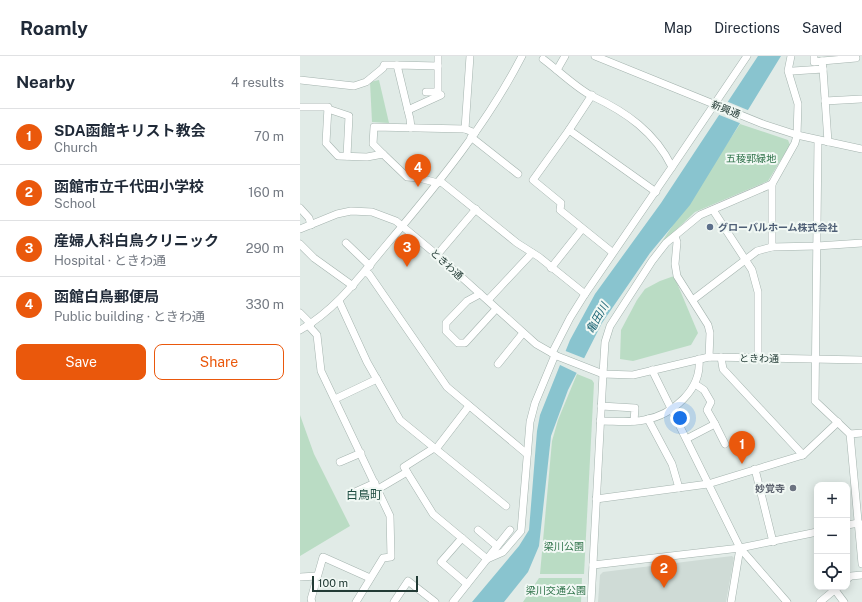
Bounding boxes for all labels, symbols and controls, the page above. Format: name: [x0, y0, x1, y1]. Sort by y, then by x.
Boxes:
text: Roamly: [20, 17, 88, 39]
text: Map: [664, 20, 692, 36]
text: Directions: [714, 20, 780, 36]
text: Saved: [802, 20, 842, 36]
text: Nearby: [16, 72, 75, 92]
text: 4 results: [231, 75, 284, 90]
street label: 新興通: [710, 98, 742, 120]
text: SDA函館キリスト教会: [54, 122, 206, 139]
text: 1: [26, 129, 32, 144]
text: 70 m: [254, 129, 284, 144]
text: Church: [54, 140, 98, 155]
park label: 五稜郭緑地: [726, 152, 777, 164]
pin: 4: [405, 154, 431, 187]
text: 函館市立千代田小学校: [54, 178, 204, 195]
text: 2: [25, 185, 33, 200]
text: 160 m: [248, 185, 284, 200]
text: School: [54, 196, 96, 211]
place label: グローバルホーム株式会社: [718, 221, 839, 233]
marker: グローバルホーム株式会社: [705, 222, 715, 232]
text: 産婦人科白鳥クリニック: [54, 232, 219, 249]
pin: 3: [394, 234, 420, 267]
text: 3: [25, 241, 33, 256]
text: 290 m: [246, 241, 284, 256]
street label: ときわ通: [428, 246, 466, 282]
text: Hospital · ときわ通: [54, 253, 166, 268]
text: 函館白鳥郵便局: [54, 288, 159, 305]
text: 4: [25, 297, 33, 312]
text: 330 m: [245, 297, 284, 312]
water label: 亀田川: [584, 300, 611, 335]
text: Public building · ときわ通: [54, 309, 205, 324]
button: Save: [16, 344, 146, 380]
button: Share: [154, 344, 284, 380]
street label: ときわ通: [739, 352, 779, 364]
your location: [670, 408, 690, 428]
pin: 1: [729, 431, 755, 464]
place label: 妙覚寺: [755, 482, 785, 494]
map controls: [814, 482, 850, 590]
button: +: [814, 482, 850, 518]
marker: 妙覚寺: [788, 483, 798, 493]
district label: 白鳥町: [346, 488, 382, 502]
button: −: [814, 518, 850, 554]
park label: 梁川公園: [544, 540, 584, 552]
button: locate: [814, 554, 850, 590]
pin: 2: [651, 555, 677, 588]
scale bar: [312, 574, 418, 593]
text: 100 m: [318, 577, 348, 589]
park label: 梁川交通公園: [526, 584, 586, 596]

